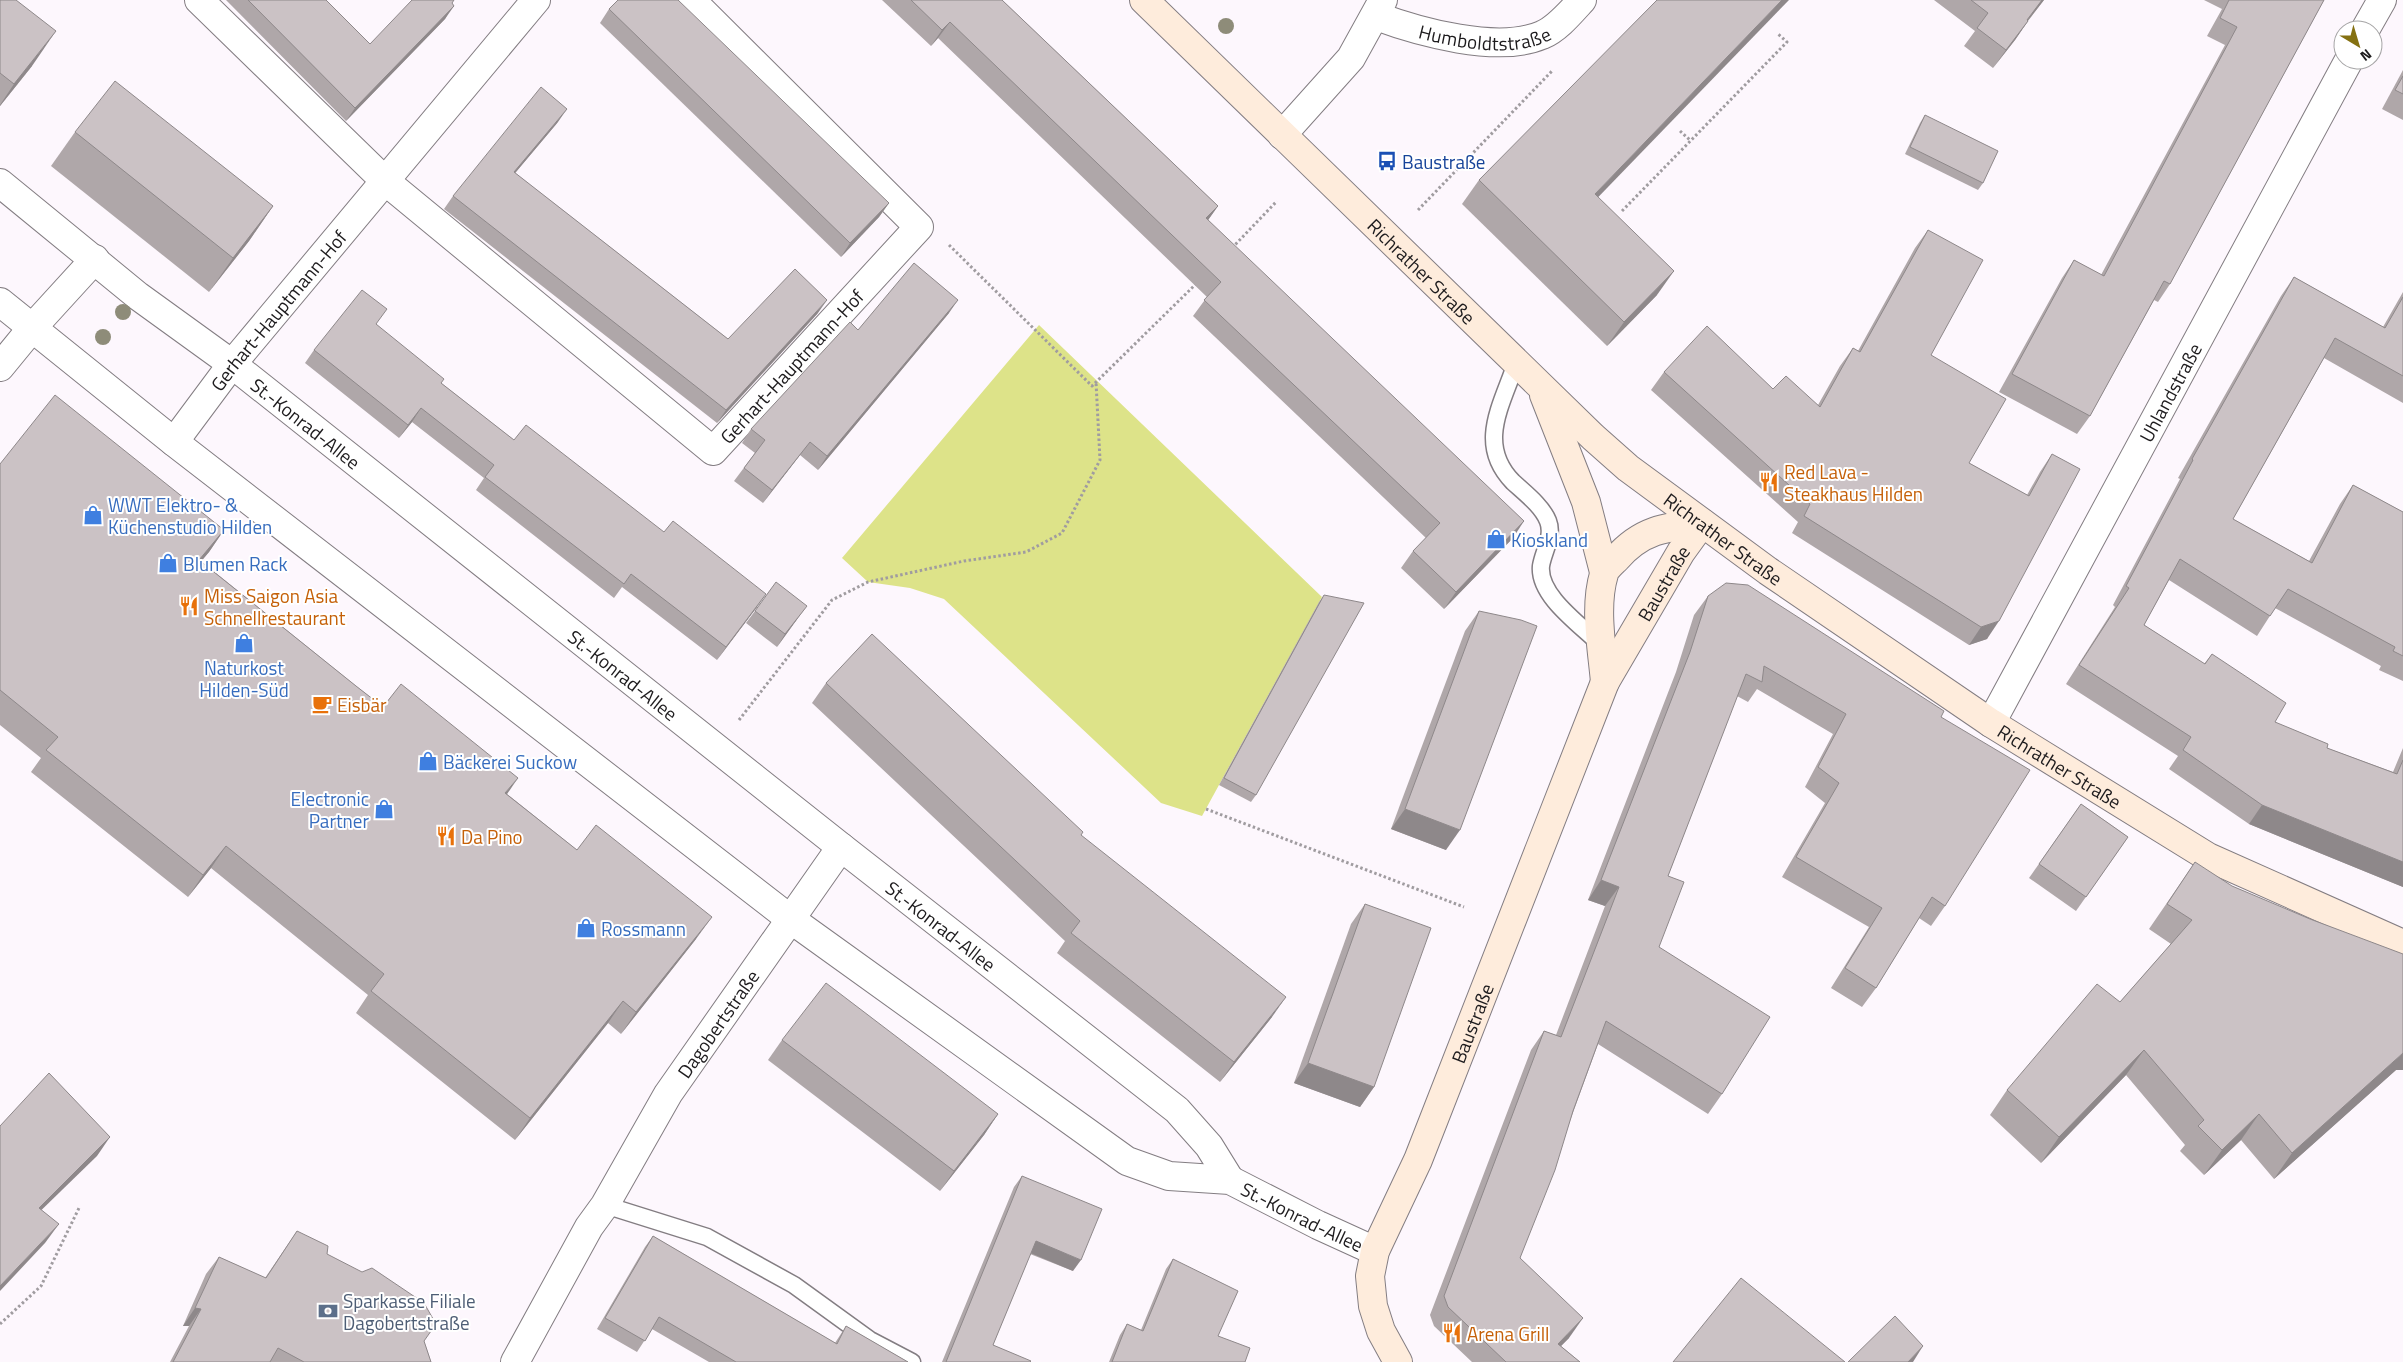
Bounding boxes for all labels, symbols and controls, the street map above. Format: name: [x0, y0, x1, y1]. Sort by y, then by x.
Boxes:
street label: Humboldtstraße: [1416, 16, 1555, 57]
north arrow: [2333, 20, 2383, 70]
text: N: [2356, 44, 2377, 67]
place label: Baustraße: [1402, 147, 1485, 176]
bus stop icon: Baustraße: [1376, 150, 1398, 172]
street label: Richrather Straße: [1361, 211, 1483, 330]
street label: Gerhart-Hauptmann-Hof: [203, 223, 353, 397]
street label: Gerhart-Hauptmann-Hof: [713, 282, 870, 450]
street label: Uhlandstraße: [2131, 337, 2208, 447]
street label: St.-Konrad-Allee: [245, 370, 367, 475]
place label: Red Lava - Steakhaus Hilden: [1784, 457, 1923, 508]
restaurant icon: Red Lava - Steakhaus Hilden: [1758, 471, 1780, 493]
street label: Richrather Straße: [1658, 485, 1789, 592]
place label: WWT Elektro- & Küchenstudio Hilden: [108, 490, 272, 541]
shop icon: WWT Elektro- & Küchenstudio Hilden: [82, 504, 104, 526]
place label: Kioskland: [1511, 525, 1588, 554]
shop icon: Kioskland: [1485, 528, 1507, 550]
street label: Baustraße: [1629, 539, 1696, 626]
place label: Blumen Rack: [183, 549, 288, 578]
shop icon: Blumen Rack: [157, 552, 179, 574]
place label: Miss Saigon Asia Schnellrestaurant: [204, 581, 346, 632]
restaurant icon: Miss Saigon Asia Schnellrestaurant: [178, 595, 200, 617]
street label: St.-Konrad-Allee: [562, 622, 685, 727]
shop icon: Naturkost Hilden-Süd: [233, 632, 255, 654]
place label: Naturkost Hilden-Süd: [199, 653, 289, 704]
place label: Eisbär: [337, 690, 387, 719]
cafe icon: Eisbär: [311, 693, 333, 715]
street label: Richrather Straße: [1992, 716, 2128, 815]
place label: Bäckerei Suckow: [443, 747, 577, 776]
shop icon: Bäckerei Suckow: [417, 750, 439, 772]
place label: Electronic Partner: [290, 784, 369, 835]
shop icon: Electronic Partner: [373, 798, 395, 820]
place label: Da Pino: [461, 822, 523, 851]
restaurant icon: Da Pino: [435, 825, 457, 847]
street label: St.-Konrad-Allee: [880, 873, 1003, 978]
place label: Rossmann: [601, 914, 686, 943]
shop icon: Rossmann: [575, 917, 597, 939]
street label: Dagobertstraße: [669, 963, 766, 1084]
street label: Baustraße: [1443, 979, 1500, 1067]
street label: St.-Konrad-Allee: [1236, 1174, 1368, 1258]
place label: Sparkasse Filiale Dagobertstraße: [343, 1286, 476, 1337]
bank icon: Sparkasse Filiale Dagobertstraße: [317, 1300, 339, 1322]
place label: Arena Grill: [1467, 1319, 1549, 1348]
restaurant icon: Arena Grill: [1441, 1322, 1463, 1344]

